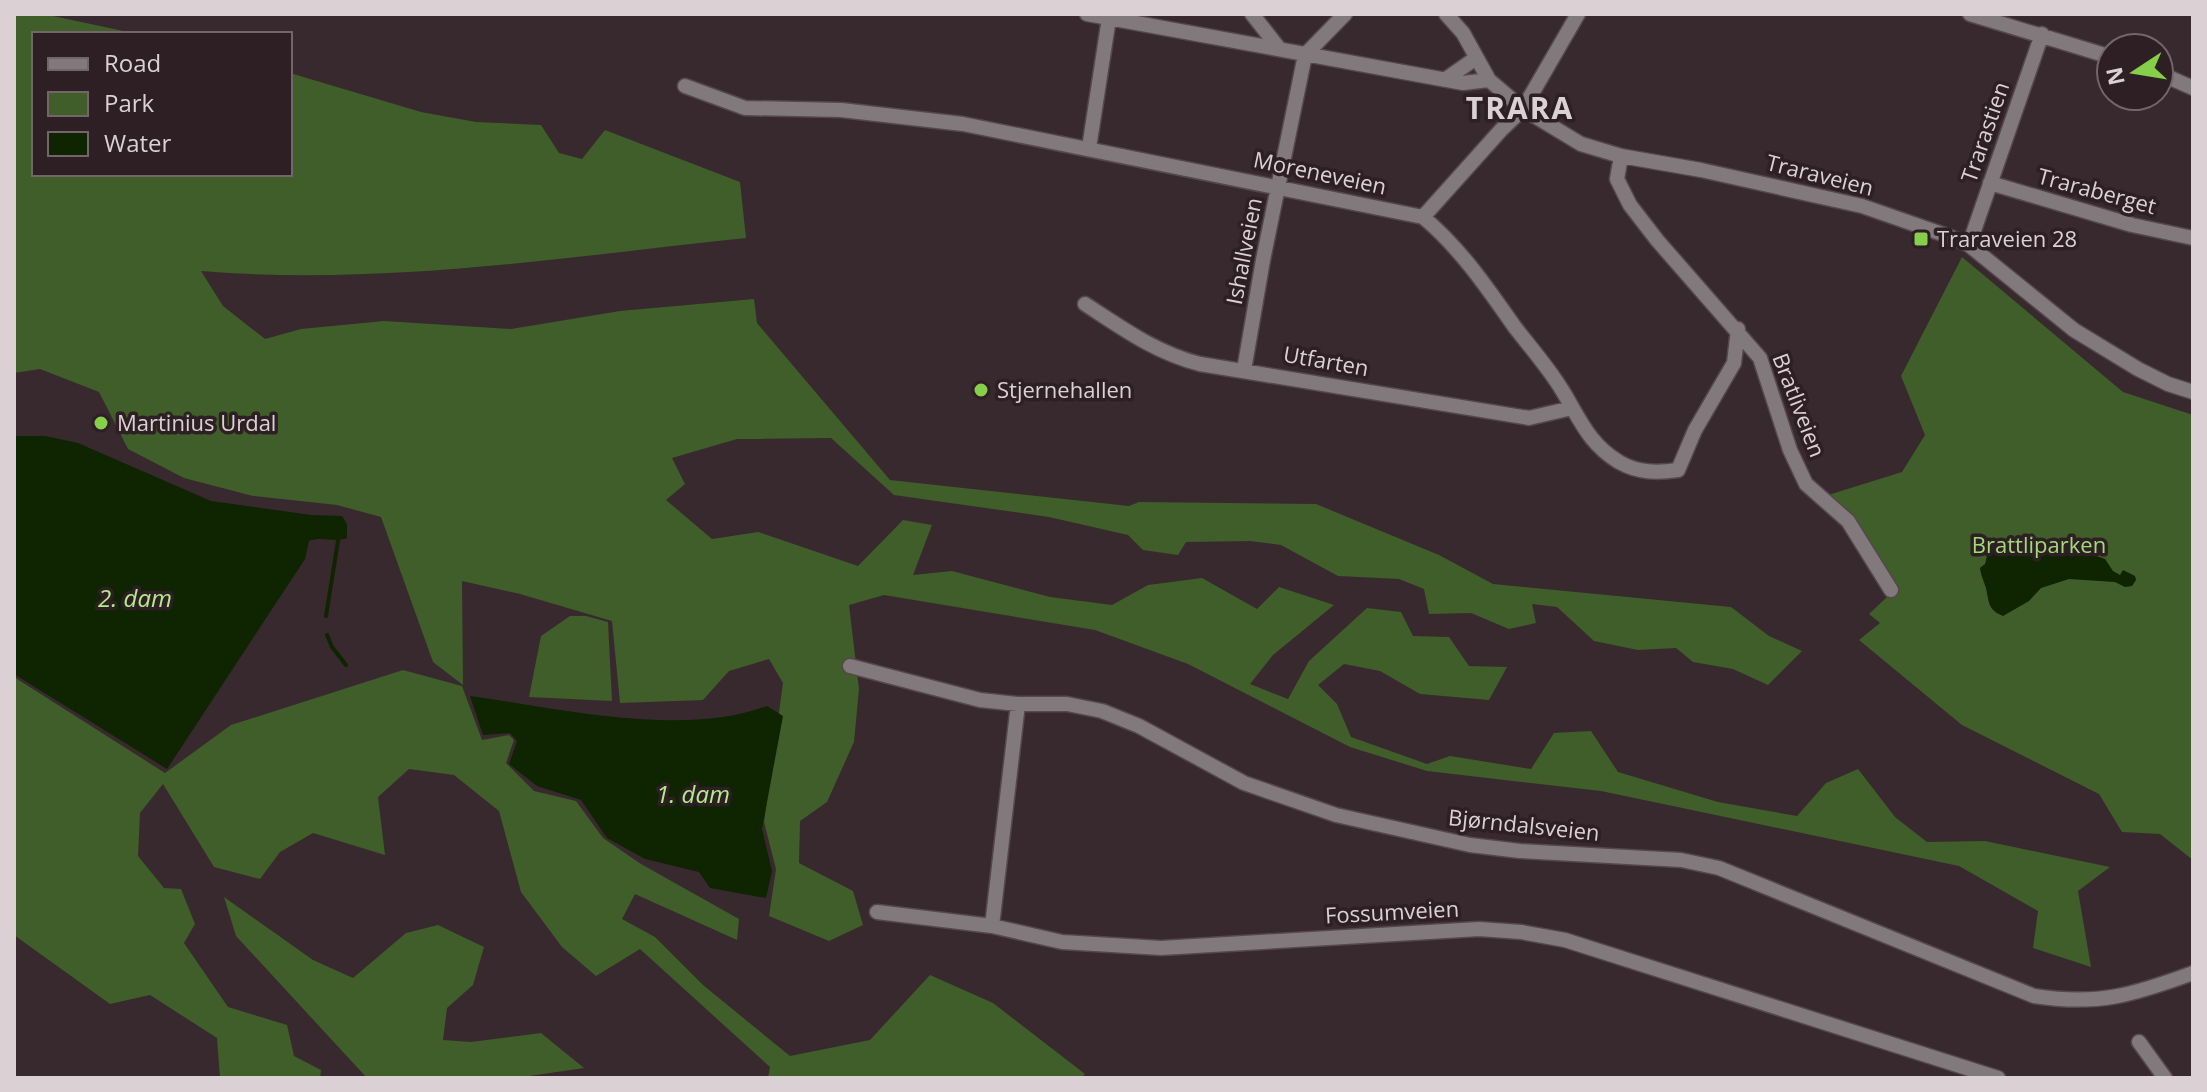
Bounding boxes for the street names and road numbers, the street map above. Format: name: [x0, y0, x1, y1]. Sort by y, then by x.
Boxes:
street label: Trarastien: [1953, 77, 2015, 186]
street label: Moreneveien: [1251, 143, 1389, 201]
street label: Traraveien: [1764, 146, 1877, 202]
street label: Traraberget: [2035, 160, 2160, 220]
street label: Ishallveien: [1218, 195, 1268, 307]
street label: Utfarten: [1281, 338, 1371, 382]
street label: Bratliveien: [1766, 348, 1833, 461]
street label: Bjørndalsveien: [1447, 801, 1601, 847]
street label: Fossumveien: [1324, 893, 1460, 929]

